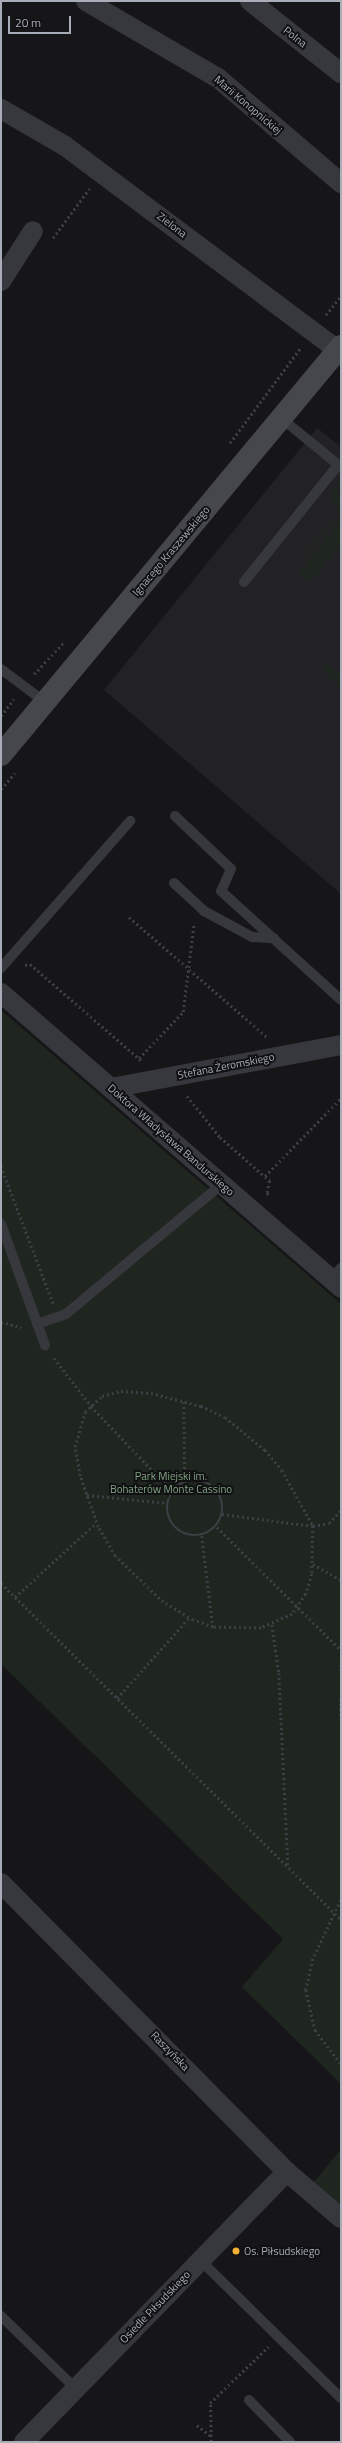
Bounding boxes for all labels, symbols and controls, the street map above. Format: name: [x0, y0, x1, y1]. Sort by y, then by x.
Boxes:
scale bar: [10, 8, 73, 34]
text: 20 m: [15, 13, 41, 32]
street label: Polna: [281, 24, 309, 50]
street label: Marii Konopnickiej: [212, 73, 284, 137]
street label: Zielona: [155, 210, 189, 240]
street label: Ignacego Kraszewskiego: [130, 503, 212, 599]
street label: Stefana Żeromskiego: [177, 1050, 275, 1082]
street label: Doktora Władysława Bandurskiego: [105, 1082, 237, 1198]
park label: Park Miejski im. Bohaterów Monte Cassino: [110, 1470, 232, 1496]
street label: Raszyńska: [148, 2029, 192, 2073]
place label: Os. Piłsudskiego: [244, 2244, 320, 2258]
marker: Os. Piłsudskiego: [231, 2246, 241, 2256]
street label: Osiedle Piłsudskiego: [117, 2268, 193, 2346]

